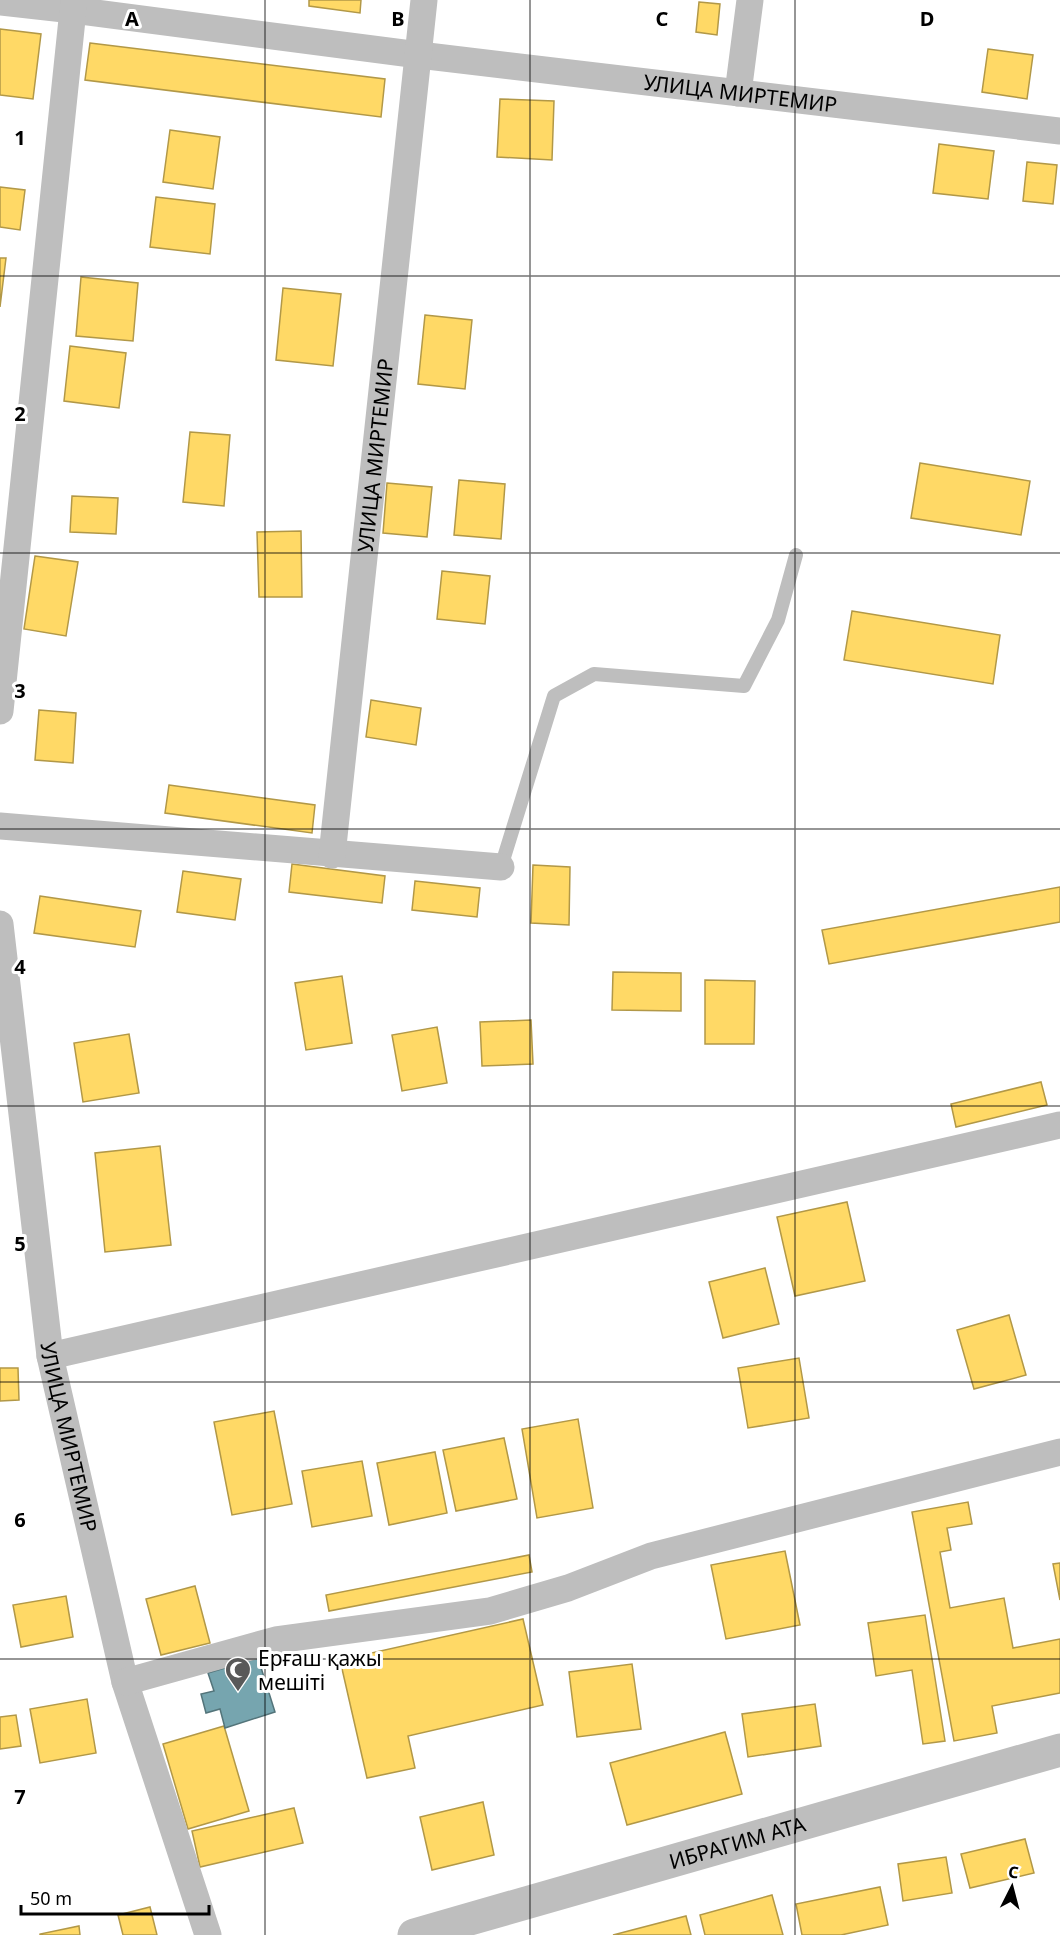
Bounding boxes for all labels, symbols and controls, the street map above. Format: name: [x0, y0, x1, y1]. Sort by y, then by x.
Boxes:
text: A: [125, 5, 139, 32]
text: B: [391, 5, 405, 32]
text: C: [656, 5, 669, 32]
text: D: [920, 5, 934, 32]
street label: УЛИЦА МИРТЕМИР: [642, 68, 839, 118]
text: 1: [14, 124, 26, 151]
street label: УЛИЦА МИРТЕМИР: [351, 357, 399, 554]
text: 2: [14, 400, 26, 427]
text: 3: [14, 677, 26, 704]
text: 4: [14, 953, 26, 980]
text: 5: [14, 1230, 26, 1257]
street label: УЛИЦА МИРТЕМИР: [34, 1340, 104, 1535]
text: 6: [14, 1506, 26, 1533]
place label: Ерғаш қажы мешіті: [258, 1644, 382, 1696]
mosque icon: Ерғаш қажы мешіті: [223, 1655, 253, 1693]
text: 7: [14, 1783, 26, 1810]
street label: ИБРАГИМ АТА: [666, 1810, 809, 1875]
north arrow: [982, 1857, 1042, 1917]
text: С: [1007, 1861, 1020, 1884]
scale bar: [21, 1878, 208, 1916]
text: 50 m: [30, 1886, 72, 1910]

